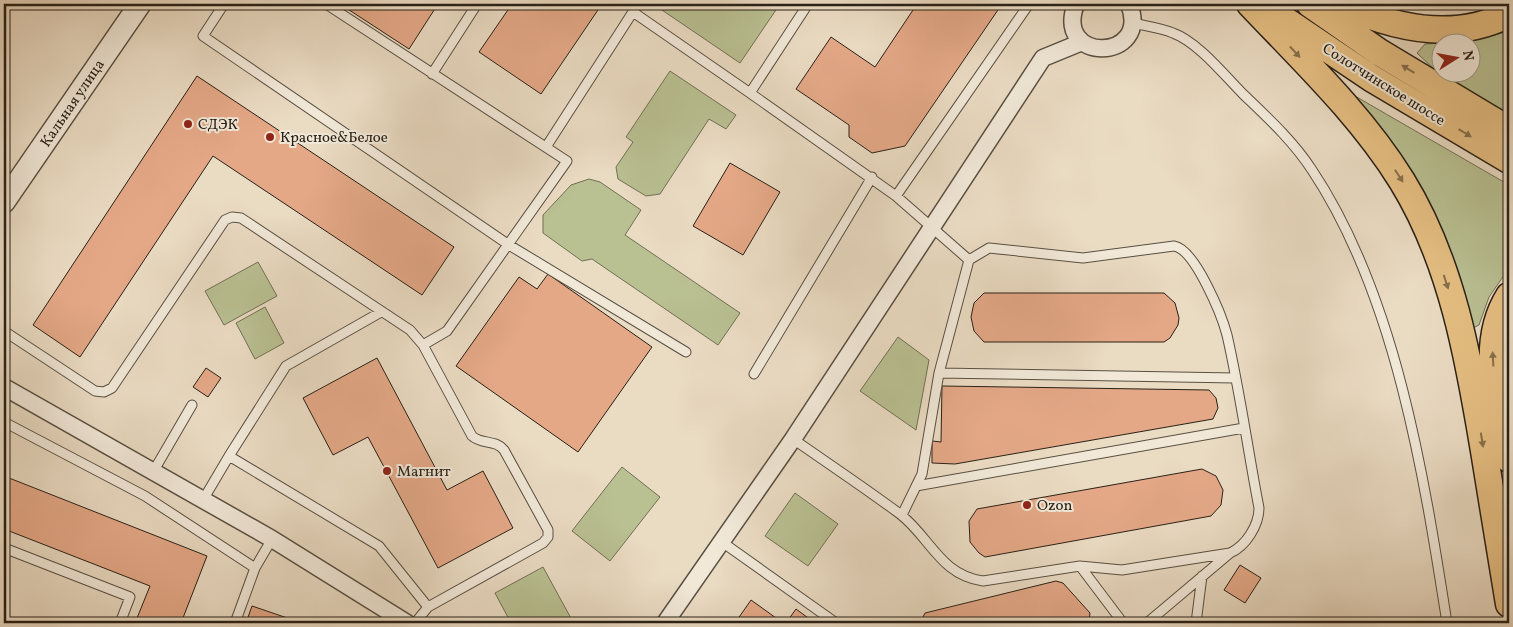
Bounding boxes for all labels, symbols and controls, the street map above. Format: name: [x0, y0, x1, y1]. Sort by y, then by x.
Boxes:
north arrow: [1430, 32, 1480, 82]
street label: Солотчинское шоссе: [1318, 39, 1449, 132]
one-way arrow: [1289, 46, 1301, 58]
text: N: [1457, 49, 1478, 63]
street label: Кальная улица: [36, 56, 110, 152]
one-way arrow: [1401, 64, 1414, 73]
place label: СДЭК: [198, 115, 238, 136]
marker: СДЭК: [182, 118, 194, 130]
place label: Красное&Белое: [280, 128, 388, 149]
one-way arrow: [1458, 129, 1471, 138]
marker: Красное&Белое: [264, 131, 276, 143]
one-way arrow: [1394, 170, 1404, 183]
one-way arrow: [1443, 275, 1450, 290]
one-way arrow: [1488, 351, 1496, 367]
one-way arrow: [1479, 433, 1487, 449]
place label: Магнит: [397, 462, 451, 483]
marker: Магнит: [381, 465, 393, 477]
place label: Ozon: [1037, 496, 1072, 517]
marker: Ozon: [1021, 499, 1033, 511]

